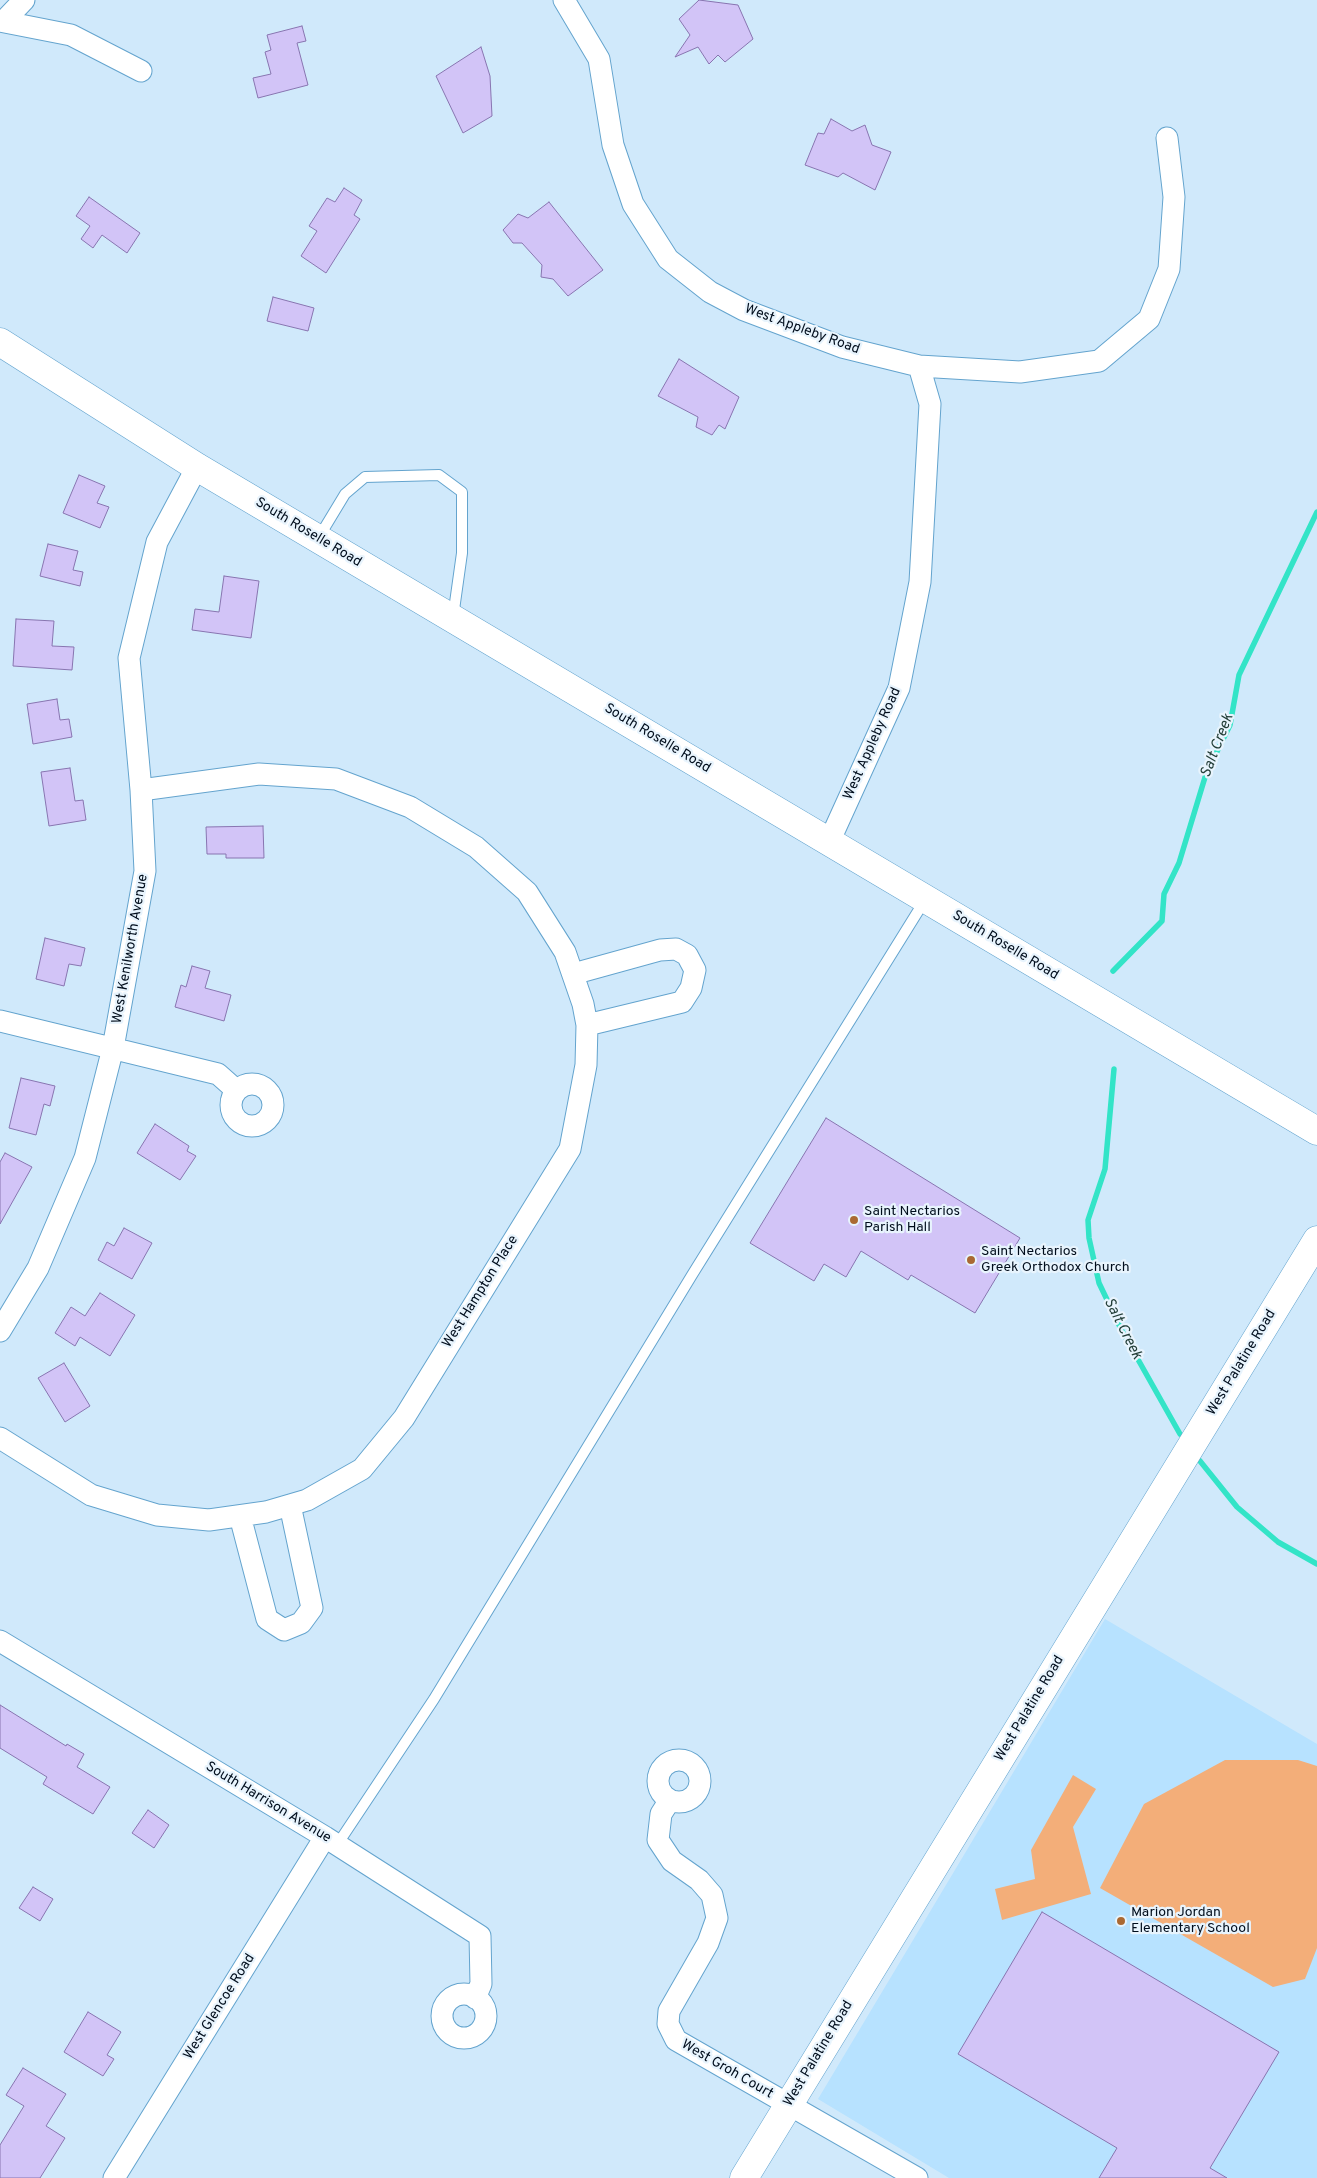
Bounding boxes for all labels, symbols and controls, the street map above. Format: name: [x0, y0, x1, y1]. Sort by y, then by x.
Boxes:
street label: West Appleby Road: [742, 301, 862, 359]
street label: South Roselle Road: [252, 495, 364, 571]
street label: West Appleby Road: [841, 685, 905, 803]
street label: South Roselle Road: [601, 701, 713, 777]
water label: Salt Creek: [1198, 712, 1238, 780]
street label: West Kenilworth Avenue: [110, 873, 152, 1025]
street label: South Roselle Road: [949, 908, 1061, 984]
place label: Saint Nectarios Parish Hall: [864, 1204, 960, 1236]
marker: Saint Nectarios Parish Hall: [848, 1214, 860, 1226]
street label: West Hampton Place: [440, 1233, 522, 1351]
place label: Saint Nectarios Greek Orthodox Church: [981, 1244, 1130, 1276]
marker: Saint Nectarios Greek Orthodox Church: [965, 1254, 977, 1266]
water label: Salt Creek: [1099, 1295, 1145, 1363]
street label: West Palatine Road: [1204, 1307, 1280, 1419]
street label: West Palatine Road: [992, 1653, 1068, 1765]
street label: South Harrison Avenue: [202, 1759, 334, 1847]
place label: Marion Jordan Elementary School: [1131, 1905, 1250, 1938]
marker: Marion Jordan Elementary School: [1115, 1915, 1127, 1927]
street label: West Glencoe Road: [181, 1951, 259, 2063]
street label: West Palatine Road: [781, 1998, 857, 2110]
street label: West Groh Court: [678, 2037, 776, 2103]

